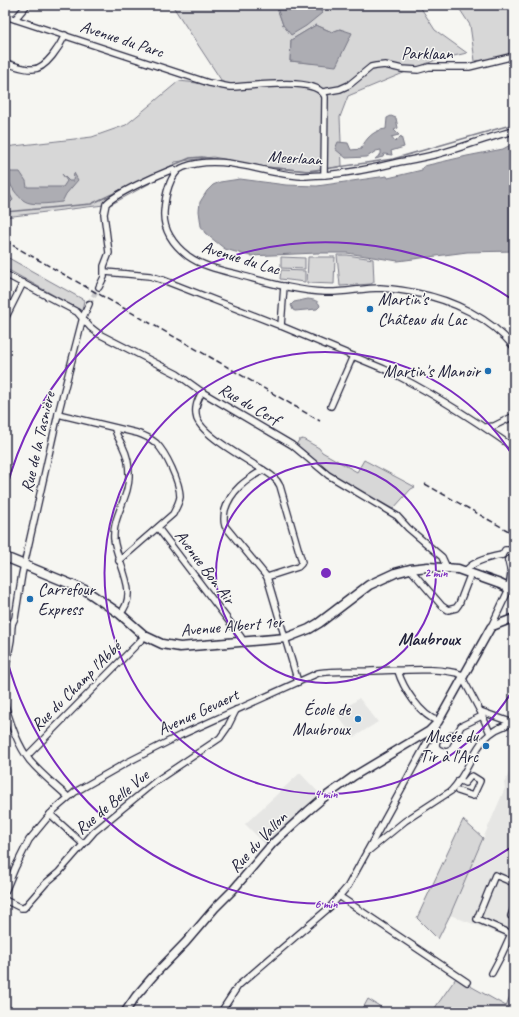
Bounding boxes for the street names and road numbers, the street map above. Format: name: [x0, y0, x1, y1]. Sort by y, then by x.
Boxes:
street label: Avenue du Parc: [78, 16, 167, 63]
street label: Parklaan: [401, 43, 454, 64]
street label: Meerlaan: [267, 146, 324, 170]
street label: Avenue du Lac: [200, 236, 283, 280]
street label: Rue du Cerf: [215, 378, 286, 432]
street label: Rue de la Tasnière: [16, 388, 60, 494]
street label: Avenue Bon Air: [170, 526, 241, 610]
street label: Avenue Albert 1er: [180, 611, 286, 641]
street label: Rue du Champ l'Abbé: [27, 635, 127, 735]
street label: Avenue Gevaert: [154, 683, 244, 740]
street label: Rue de Belle Vue: [71, 764, 154, 839]
street label: Rue du Vallon: [224, 806, 292, 877]

